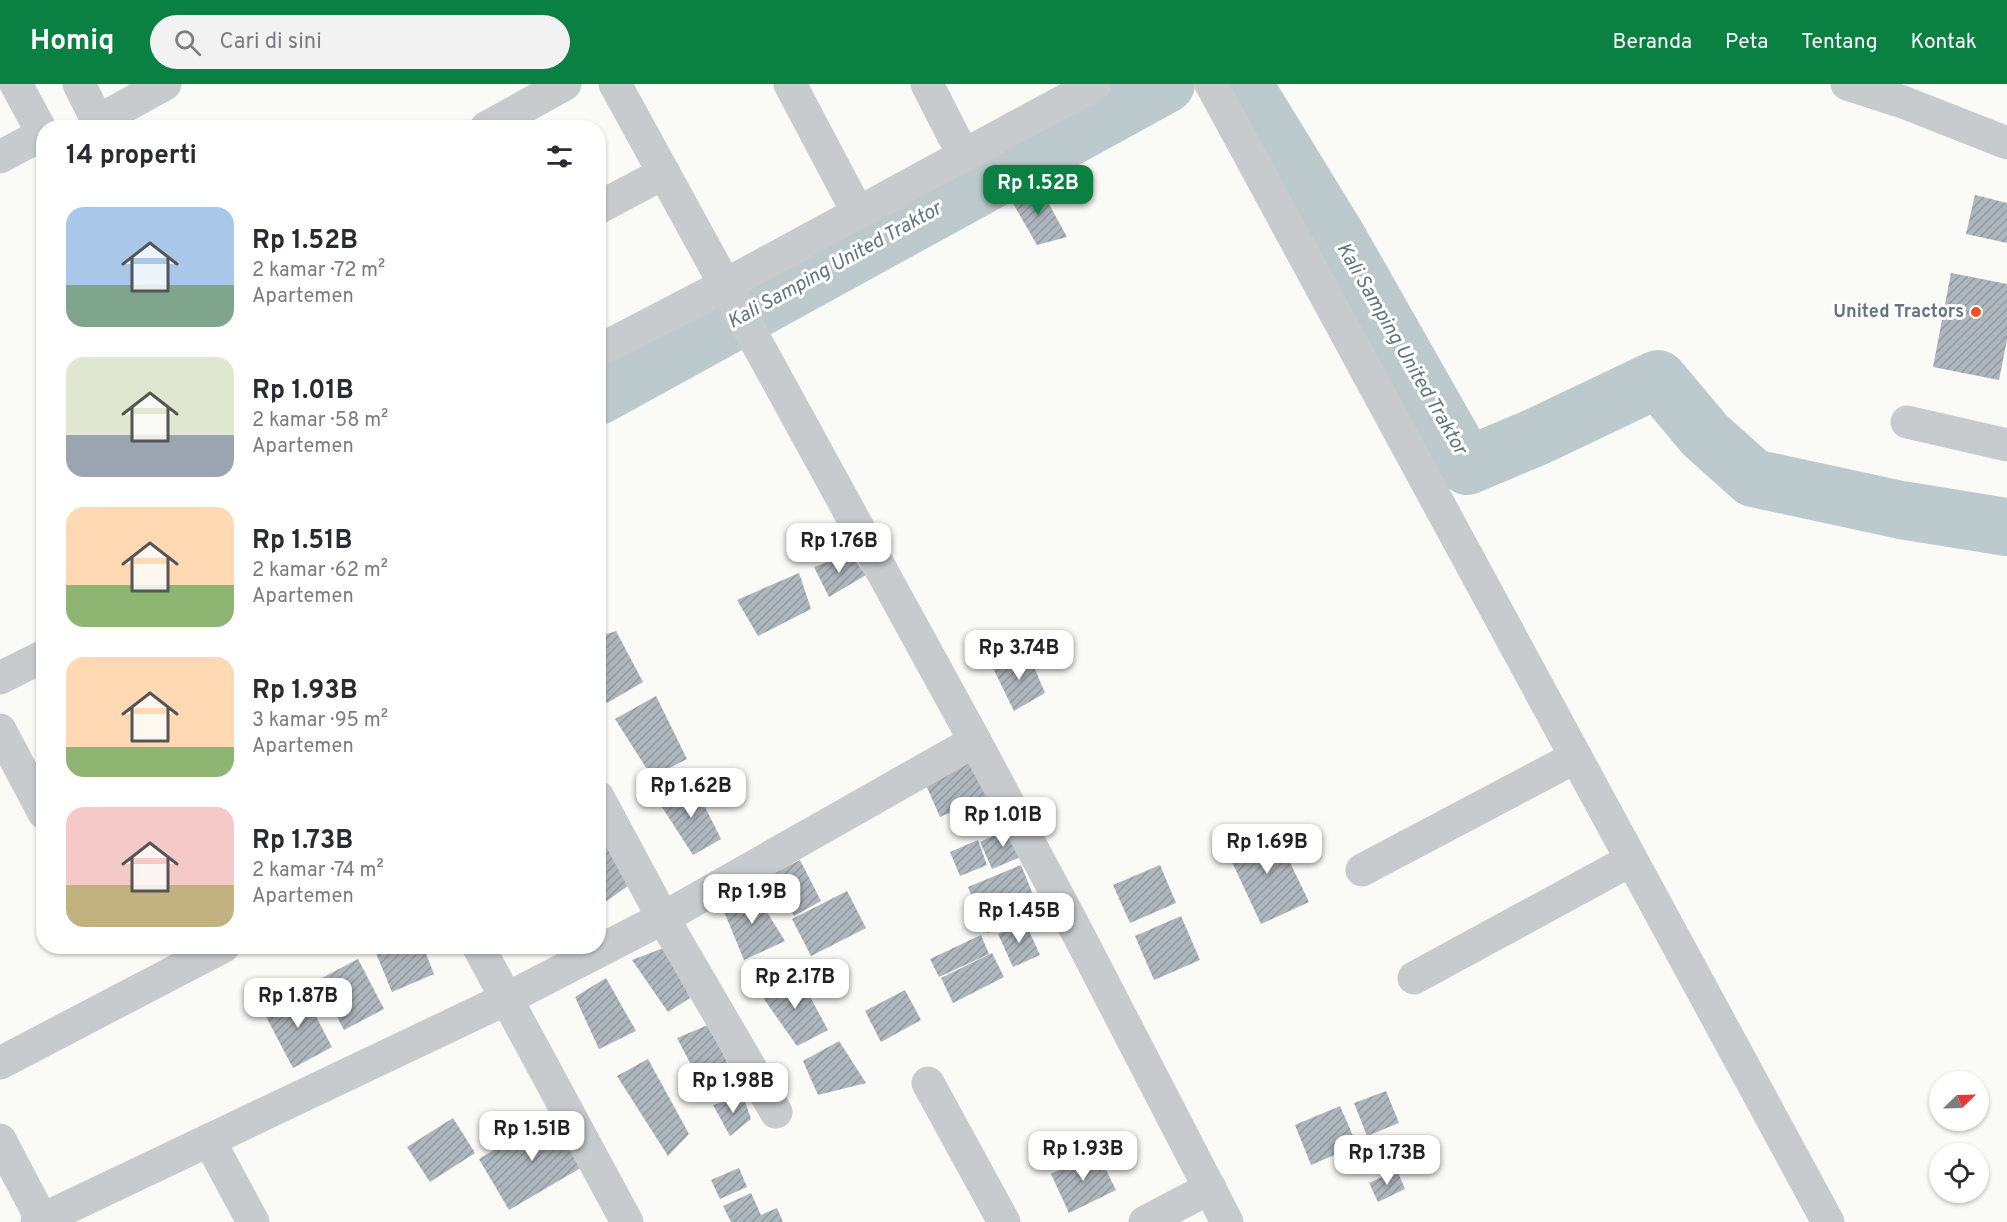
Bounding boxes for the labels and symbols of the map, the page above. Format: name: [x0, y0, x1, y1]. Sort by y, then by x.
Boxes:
pin: Rp 1.52B: [976, 165, 1100, 216]
water label: Kali Samping United Traktor: [723, 196, 948, 336]
water label: Kali Samping United Traktor: [1330, 238, 1473, 461]
place label: United Tractors: [1833, 301, 1964, 324]
marker: United Tractors: [1969, 305, 1983, 319]
pin: Rp 1.76B: [777, 523, 901, 574]
pin: Rp 3.74B: [957, 630, 1081, 681]
pin: Rp 1.62B: [629, 768, 753, 819]
pin: Rp 1.01B: [941, 797, 1065, 848]
pin: Rp 1.69B: [1205, 824, 1329, 875]
pin: Rp 1.9B: [697, 874, 807, 925]
pin: Rp 1.45B: [957, 893, 1081, 944]
pin: Rp 2.17B: [733, 959, 857, 1010]
pin: Rp 1.87B: [236, 978, 360, 1029]
pin: Rp 1.98B: [671, 1063, 795, 1114]
north arrow: [1929, 1071, 1989, 1131]
pin: Rp 1.51B: [470, 1111, 594, 1162]
pin: Rp 1.93B: [1021, 1131, 1145, 1182]
pin: Rp 1.73B: [1325, 1135, 1449, 1186]

